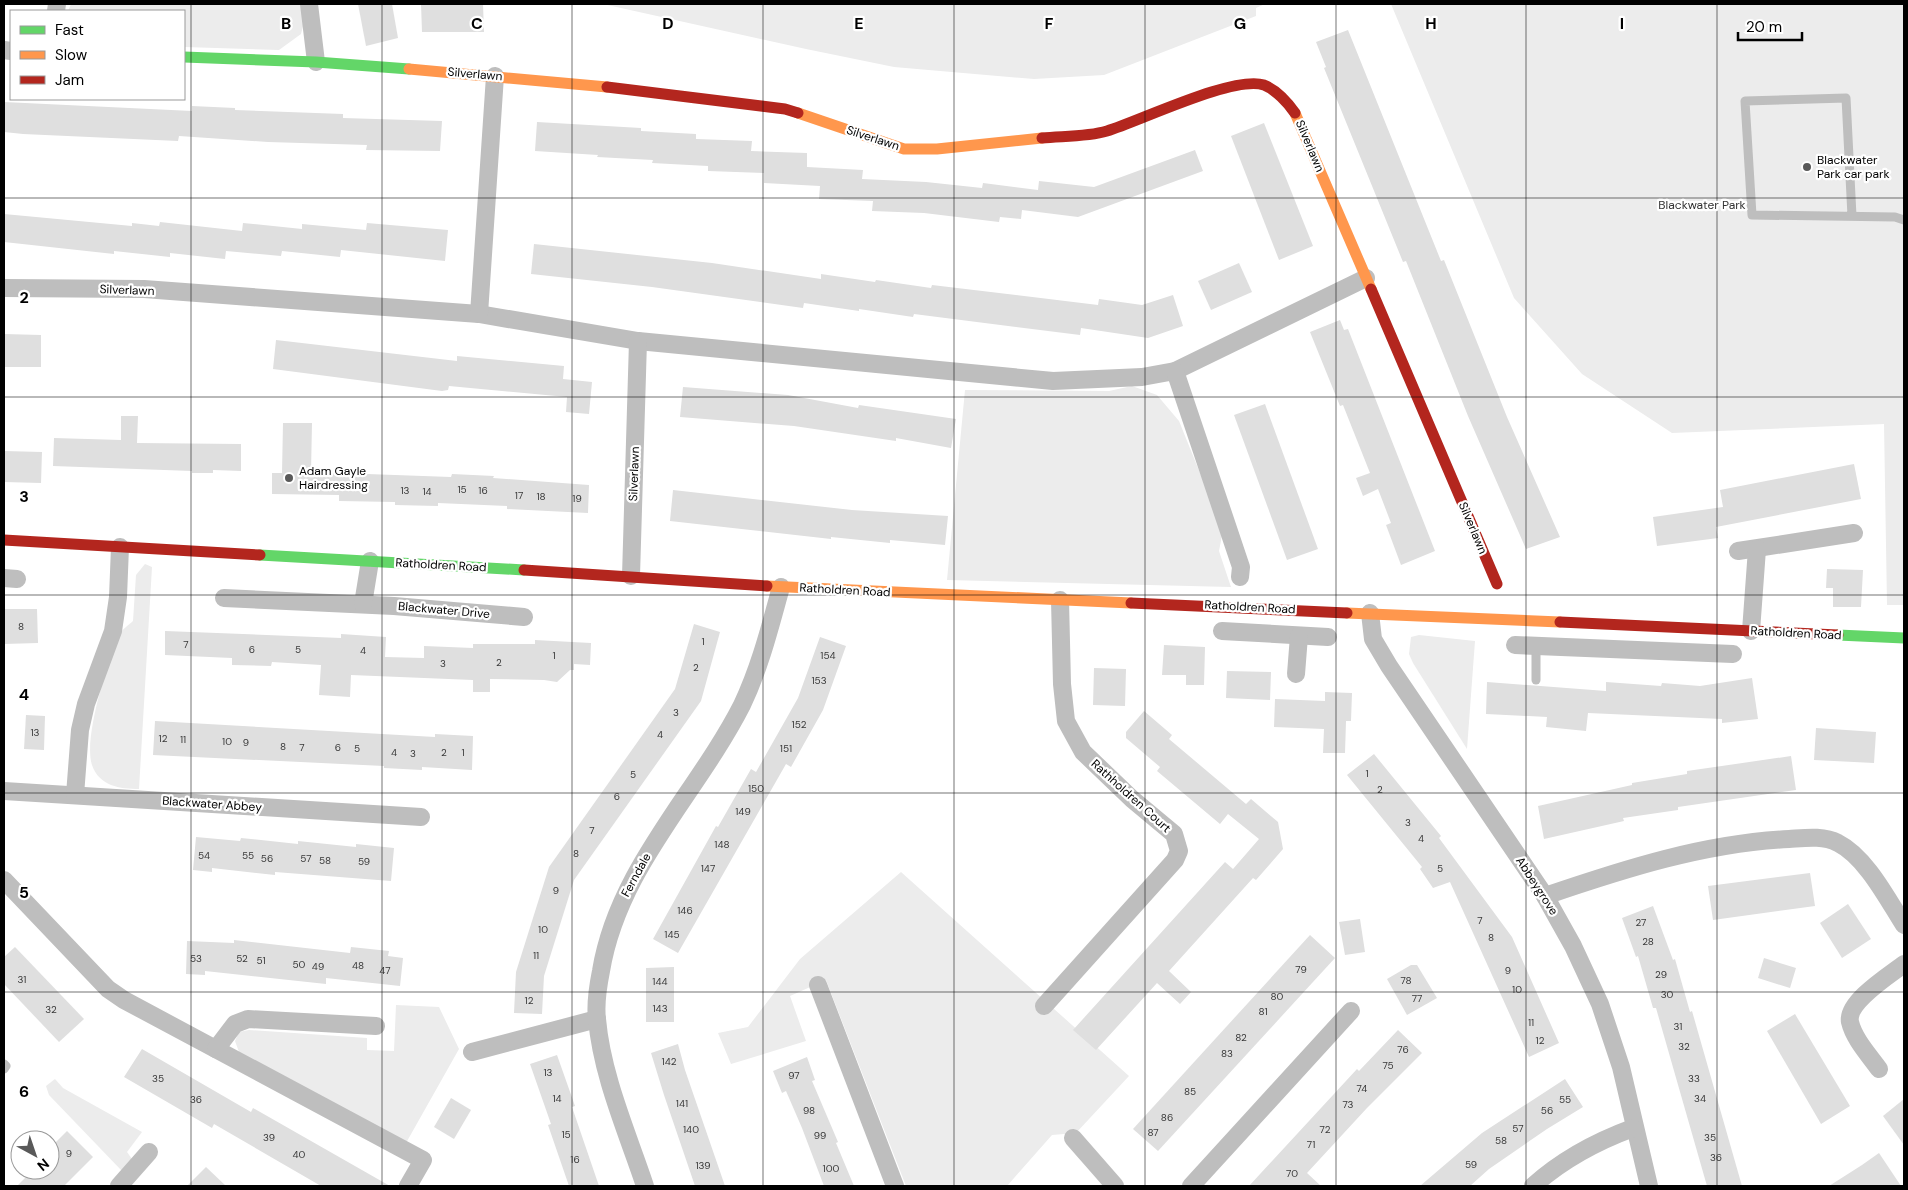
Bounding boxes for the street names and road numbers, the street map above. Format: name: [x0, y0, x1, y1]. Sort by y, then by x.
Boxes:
street label: Silverlawn: [447, 64, 503, 84]
street label: Silverlawn: [1292, 118, 1328, 175]
street label: Silverlawn: [844, 122, 902, 154]
street label: Silverlawn: [99, 281, 155, 299]
street label: Silverlawn: [625, 446, 643, 502]
street label: Silverlawn: [1455, 500, 1491, 557]
street label: Ratholdren Road: [395, 555, 487, 575]
street label: Ratholdren Road: [799, 580, 891, 600]
street label: Ratholdren Road: [1204, 597, 1296, 617]
street label: Blackwater Drive: [397, 598, 491, 622]
street label: Ratholdren Road: [1750, 623, 1842, 643]
street label: Rathholdren Court: [1088, 756, 1174, 836]
street label: Blackwater Abbey: [162, 793, 263, 815]
street label: Ferndale: [617, 850, 655, 900]
street label: Abbeygrove: [1512, 854, 1562, 918]

